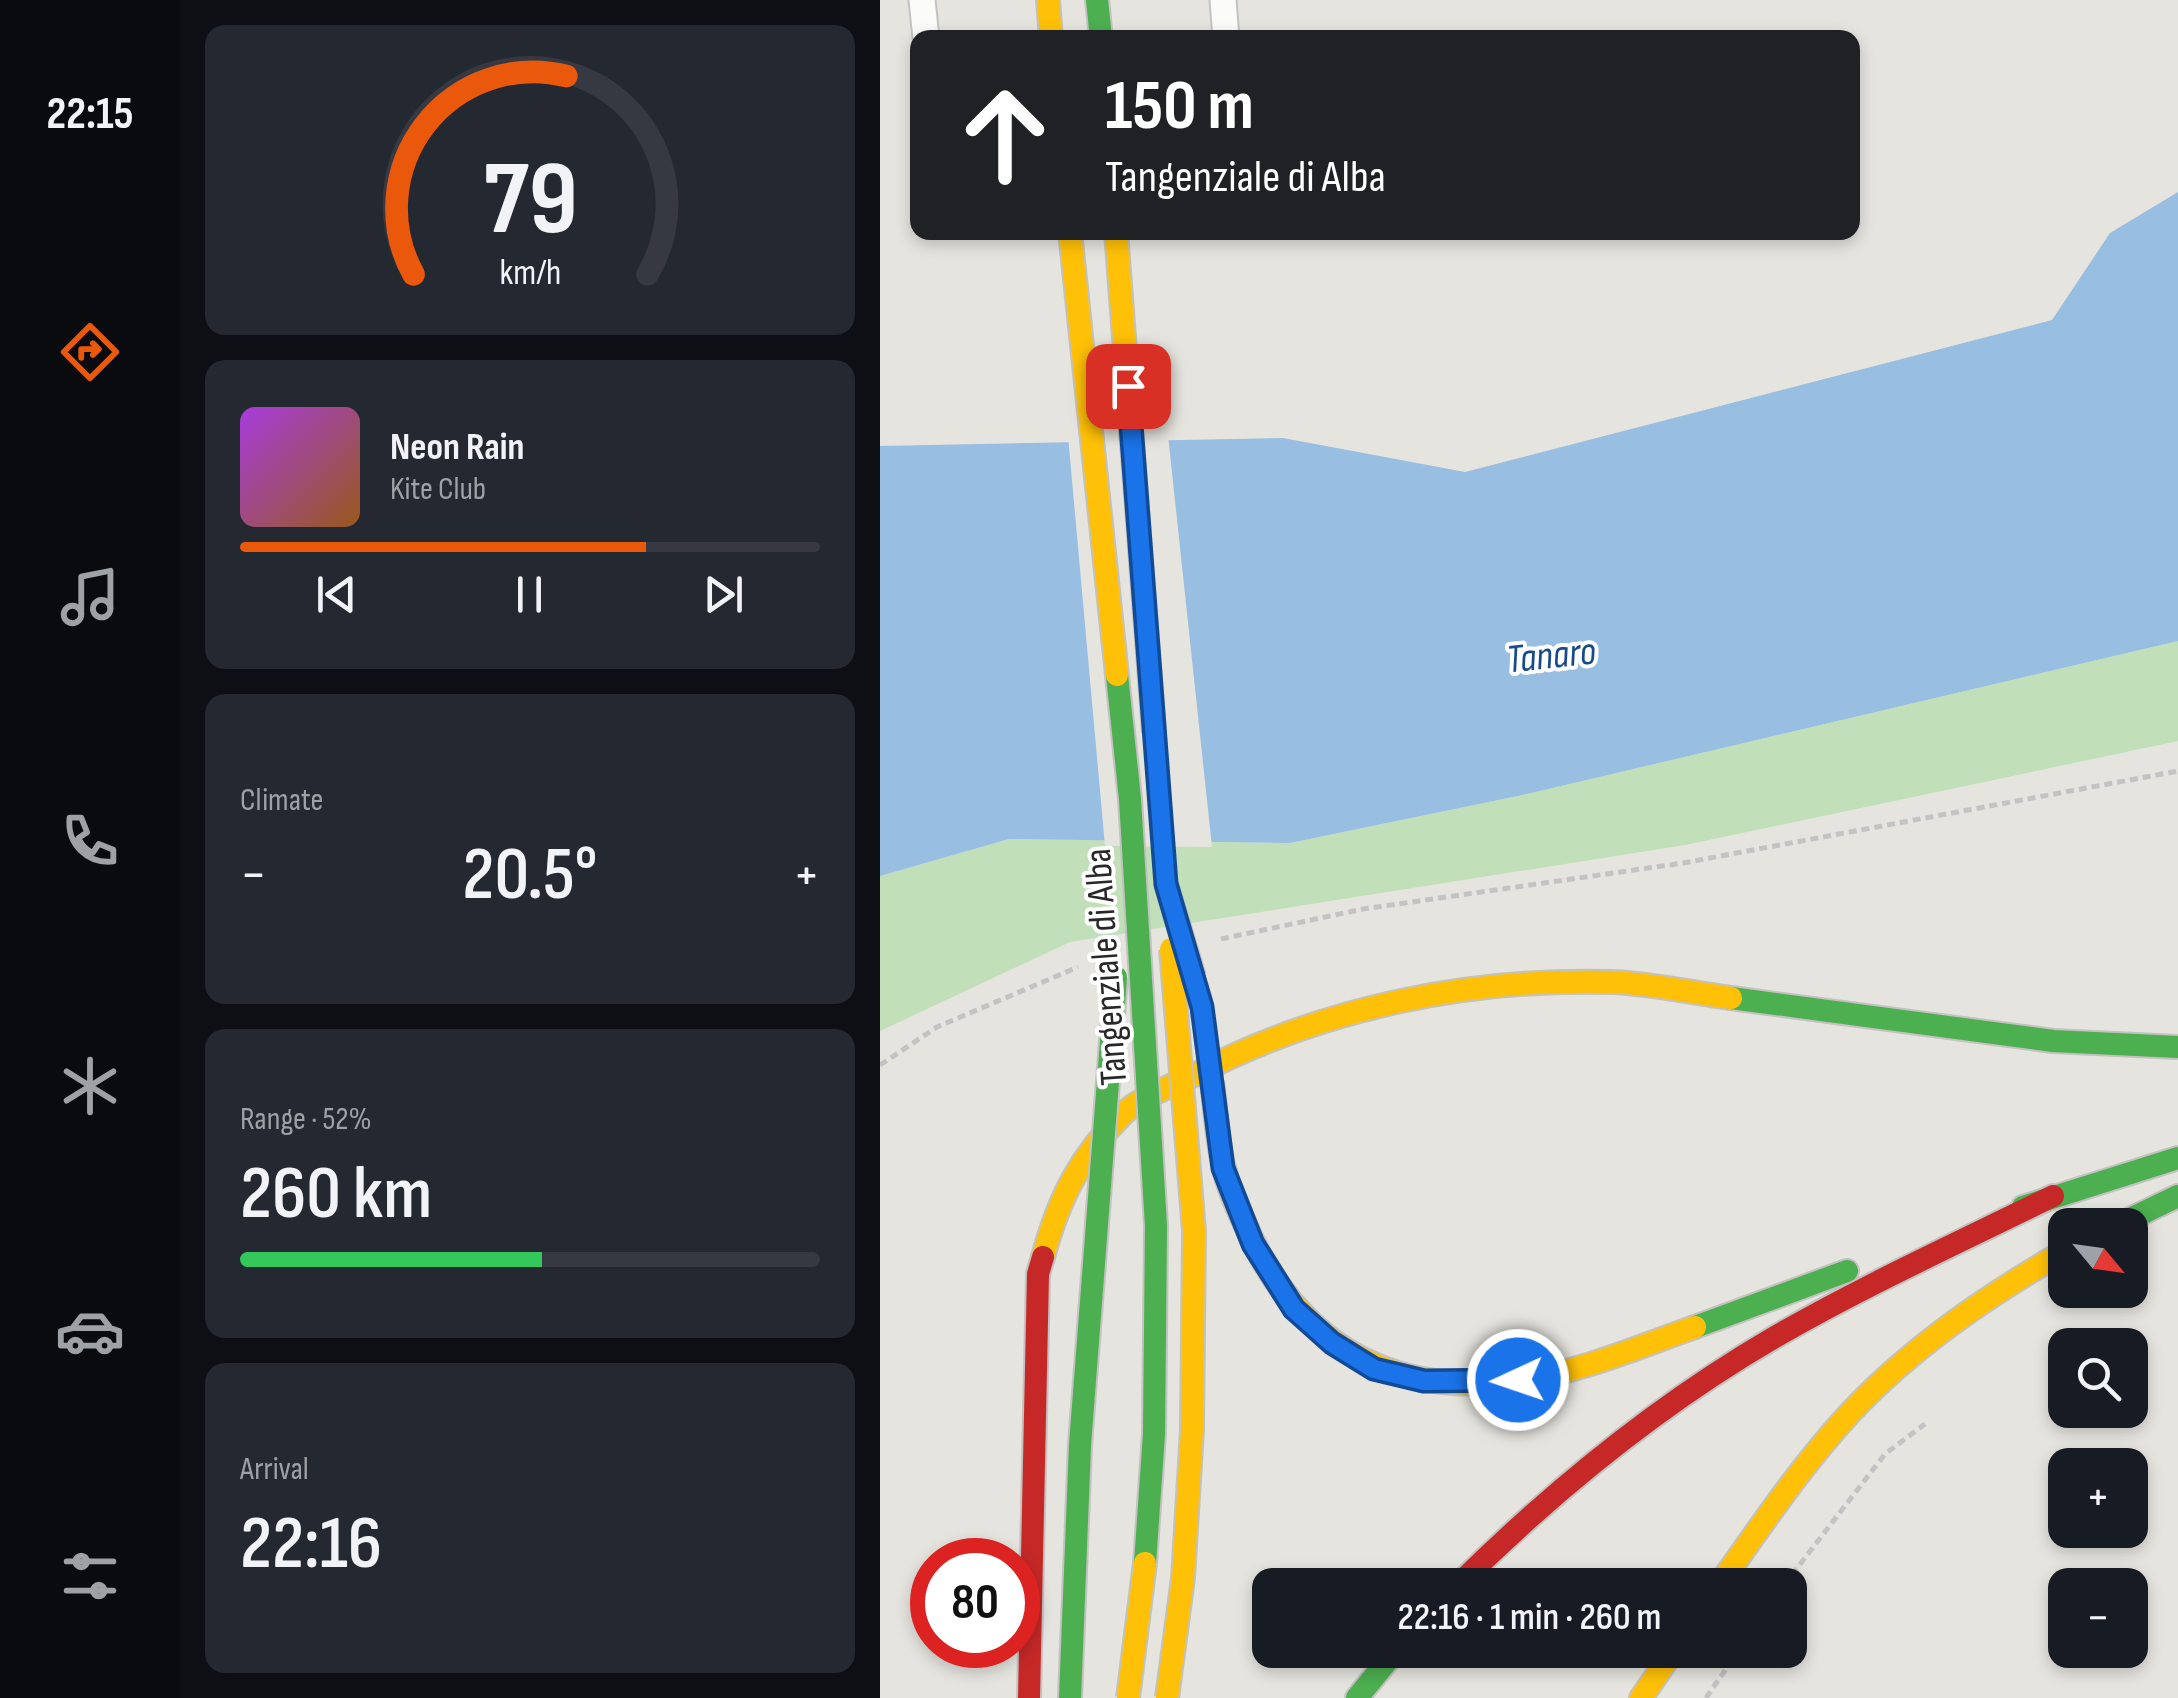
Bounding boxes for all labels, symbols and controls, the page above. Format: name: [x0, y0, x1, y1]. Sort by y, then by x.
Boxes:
text: 150 m: [1105, 65, 1254, 149]
icon: ahead: [940, 70, 1070, 200]
text: 22:15: [47, 87, 133, 142]
text: 79: [483, 138, 577, 263]
text: Tangenziale di Alba: [1105, 150, 1386, 205]
text: km/h: [499, 252, 561, 295]
icon: directions: [55, 317, 125, 387]
pin: [1086, 344, 1171, 429]
icon: arrive: [1101, 359, 1156, 414]
text: Neon Rain: [390, 425, 524, 470]
text: Kite Club: [390, 470, 486, 509]
icon: music: [55, 562, 125, 632]
icon: previous: [309, 567, 364, 622]
icon: pause: [502, 567, 557, 622]
icon: next: [696, 567, 751, 622]
water label: Tanaro: [1504, 627, 1598, 685]
text: Climate: [240, 781, 323, 820]
icon: phone: [55, 806, 125, 876]
text: 20.5°: [462, 830, 598, 921]
text: −: [240, 842, 267, 909]
text: +: [793, 842, 820, 909]
street label: Tangenziale di Alba: [1076, 847, 1137, 1087]
icon: climate: [55, 1051, 125, 1121]
text: Range · 52%: [240, 1100, 372, 1139]
text: 260 km: [240, 1149, 432, 1240]
north arrow: [2048, 1208, 2148, 1308]
map controls: [2048, 1208, 2148, 1668]
icon: car: [55, 1296, 125, 1366]
position arrow: [1466, 1328, 1570, 1432]
button: search: [2048, 1328, 2148, 1428]
button: +: [2048, 1448, 2148, 1548]
text: Arrival: [240, 1450, 309, 1489]
text: 22:16: [240, 1499, 382, 1590]
speed limit sign: 80: [910, 1538, 1040, 1668]
icon: filters: [55, 1541, 125, 1611]
button: −: [2048, 1568, 2148, 1668]
text: 22:16 · 1 min · 260 m: [1398, 1595, 1661, 1640]

